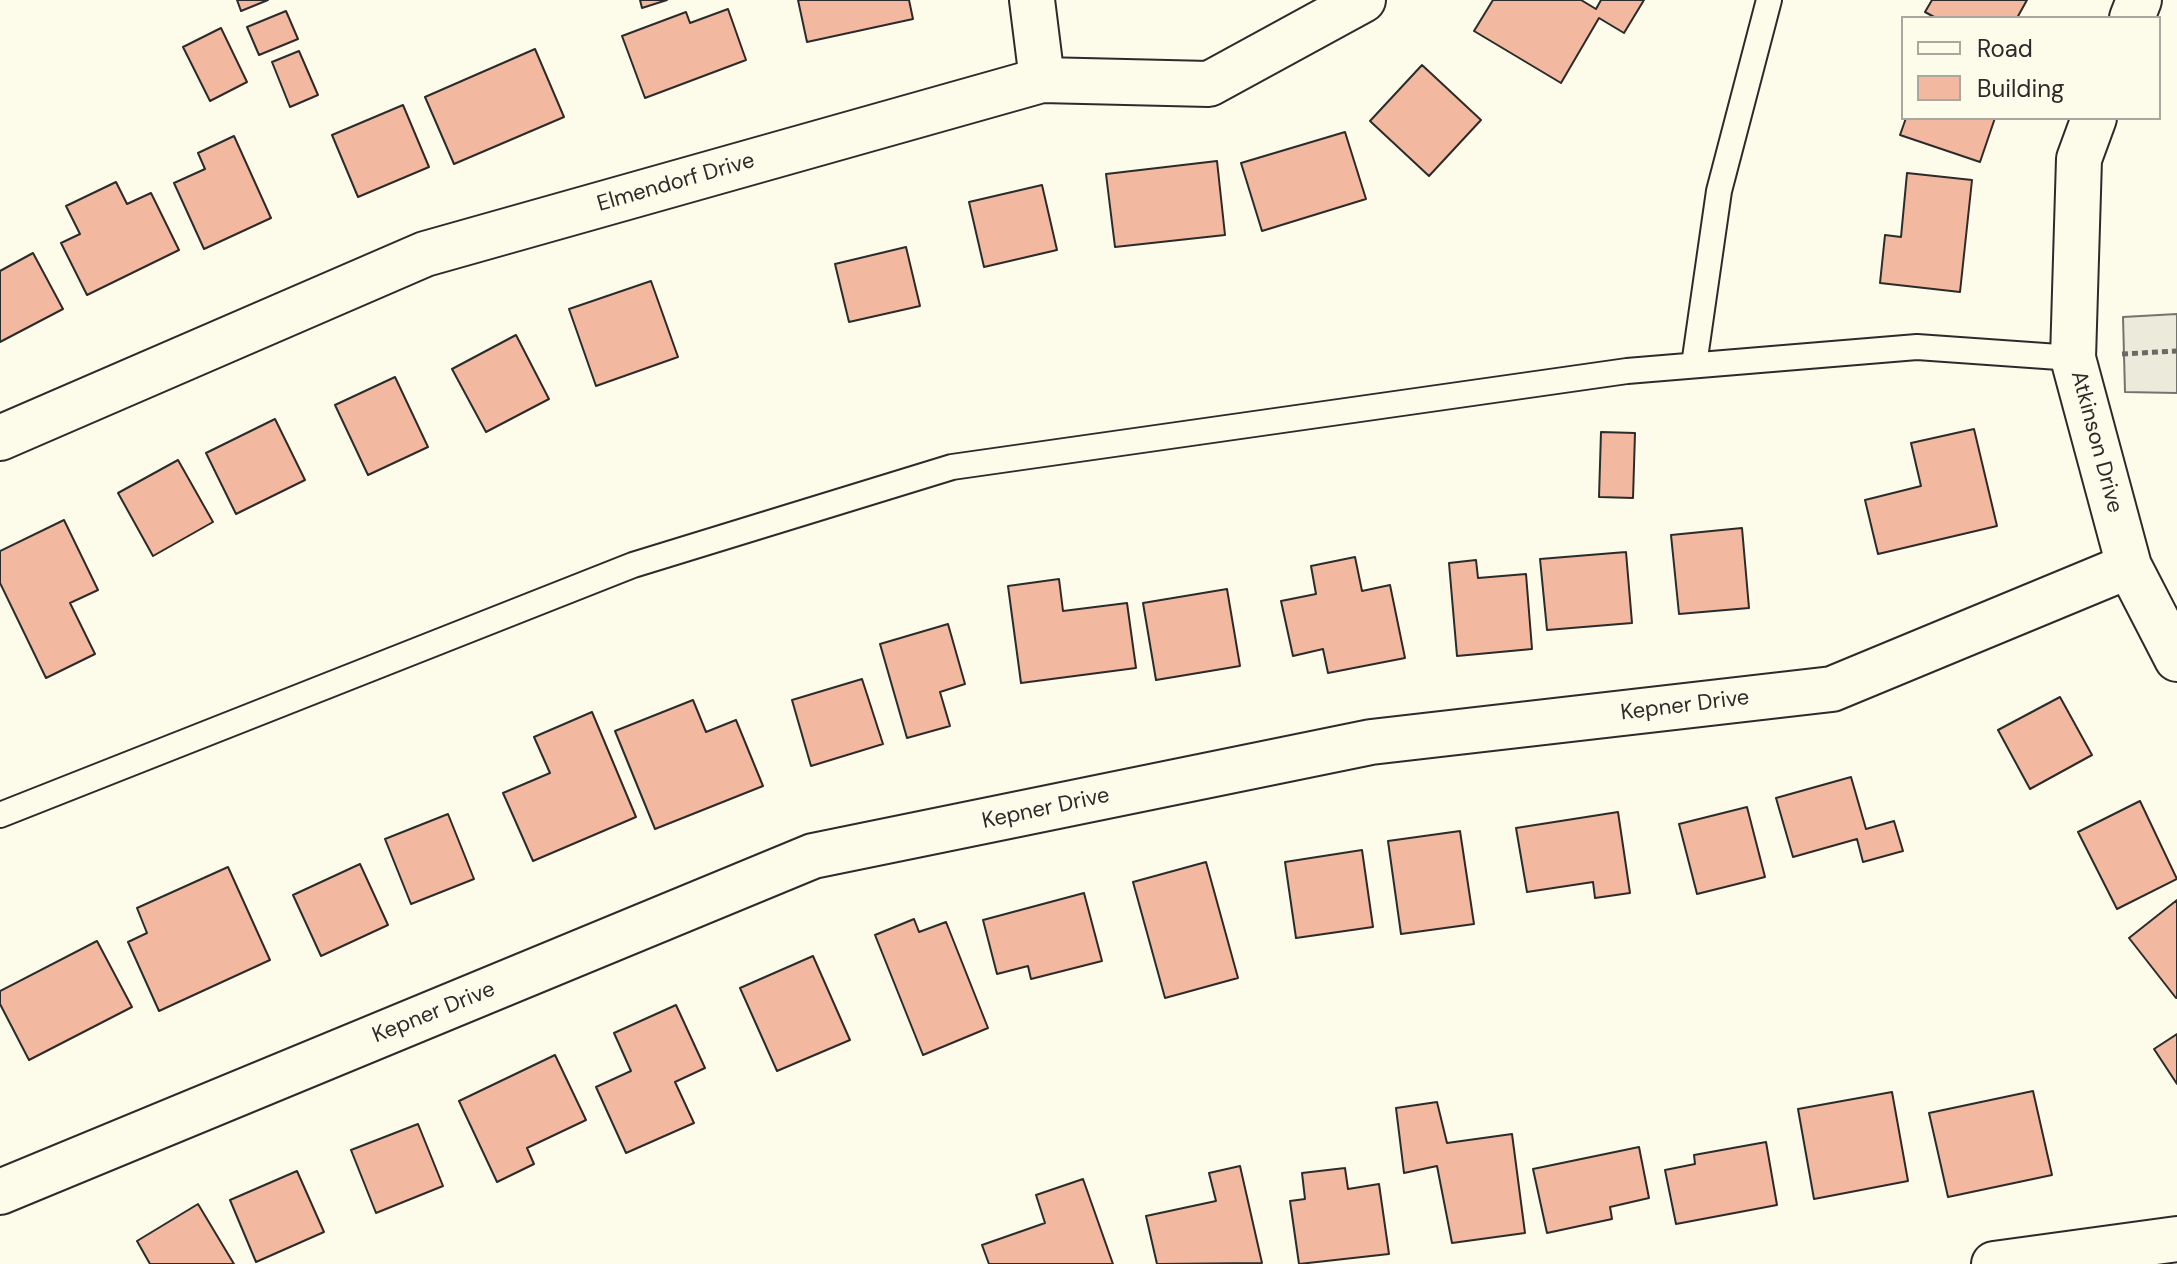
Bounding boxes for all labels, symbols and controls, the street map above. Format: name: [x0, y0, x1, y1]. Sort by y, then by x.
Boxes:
legend: [1901, 16, 2161, 120]
text: Road: [1977, 33, 2033, 64]
text: Building: [1977, 73, 2064, 104]
street label: Elmendorf Drive: [594, 148, 758, 218]
street label: Atkinson Drive: [2064, 368, 2128, 516]
street label: Kepner Drive: [1619, 685, 1751, 727]
street label: Kepner Drive: [980, 783, 1112, 835]
street label: Kepner Drive: [369, 976, 499, 1050]

